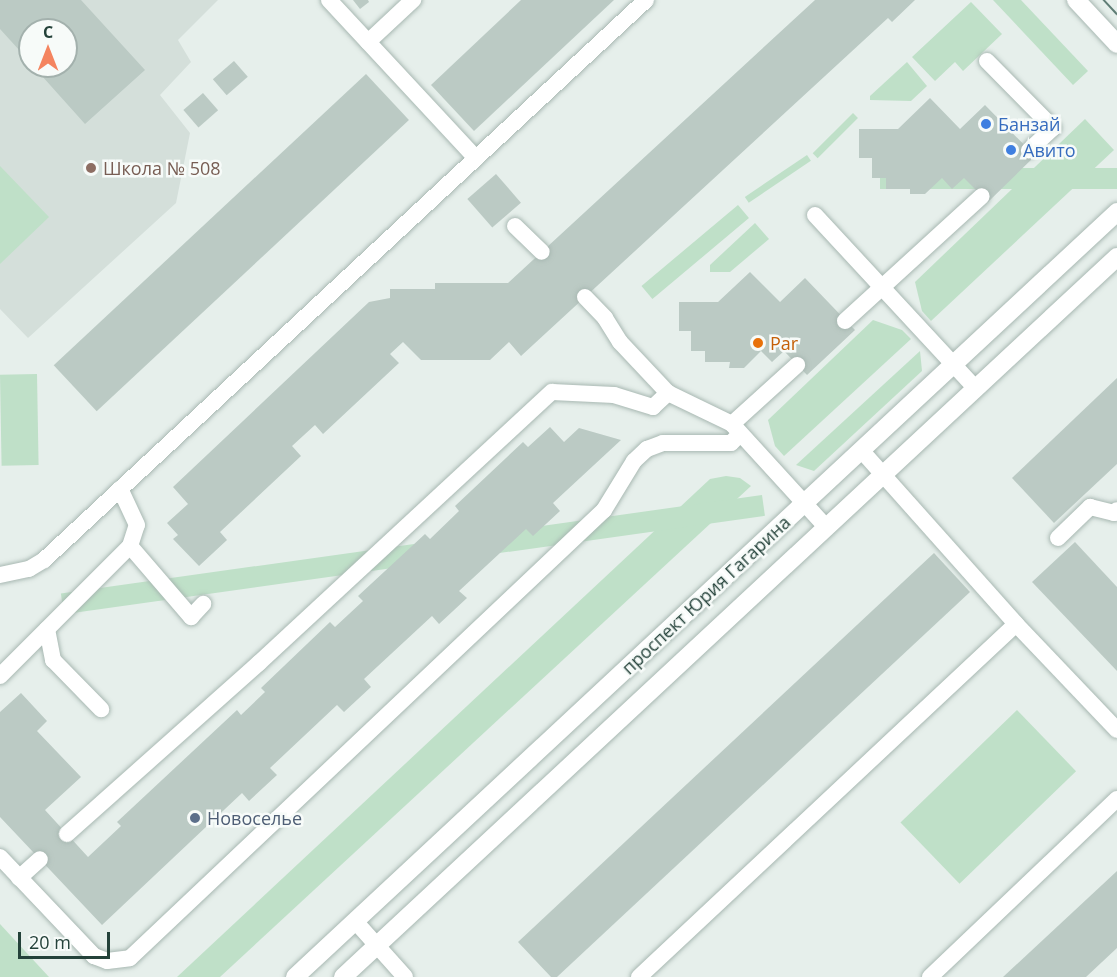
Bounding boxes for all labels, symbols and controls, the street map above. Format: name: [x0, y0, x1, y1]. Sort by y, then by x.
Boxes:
north arrow: [18, 18, 78, 78]
text: С: [43, 21, 53, 43]
place label: Банзай: [998, 113, 1061, 135]
marker: Банзай: [979, 117, 993, 131]
place label: Авито: [1023, 139, 1075, 161]
marker: Авито: [1004, 143, 1018, 157]
place label: Школа № 508: [103, 157, 221, 179]
marker: Школа № 508: [84, 161, 98, 175]
place label: Par: [770, 332, 798, 354]
marker: Par: [751, 336, 765, 350]
street label: проспект Юрия Гагарина: [617, 511, 795, 679]
place label: Новоселье: [207, 807, 302, 829]
marker: Новоселье: [188, 811, 202, 825]
scale bar: [21, 920, 112, 958]
text: 20 m: [29, 930, 71, 954]

